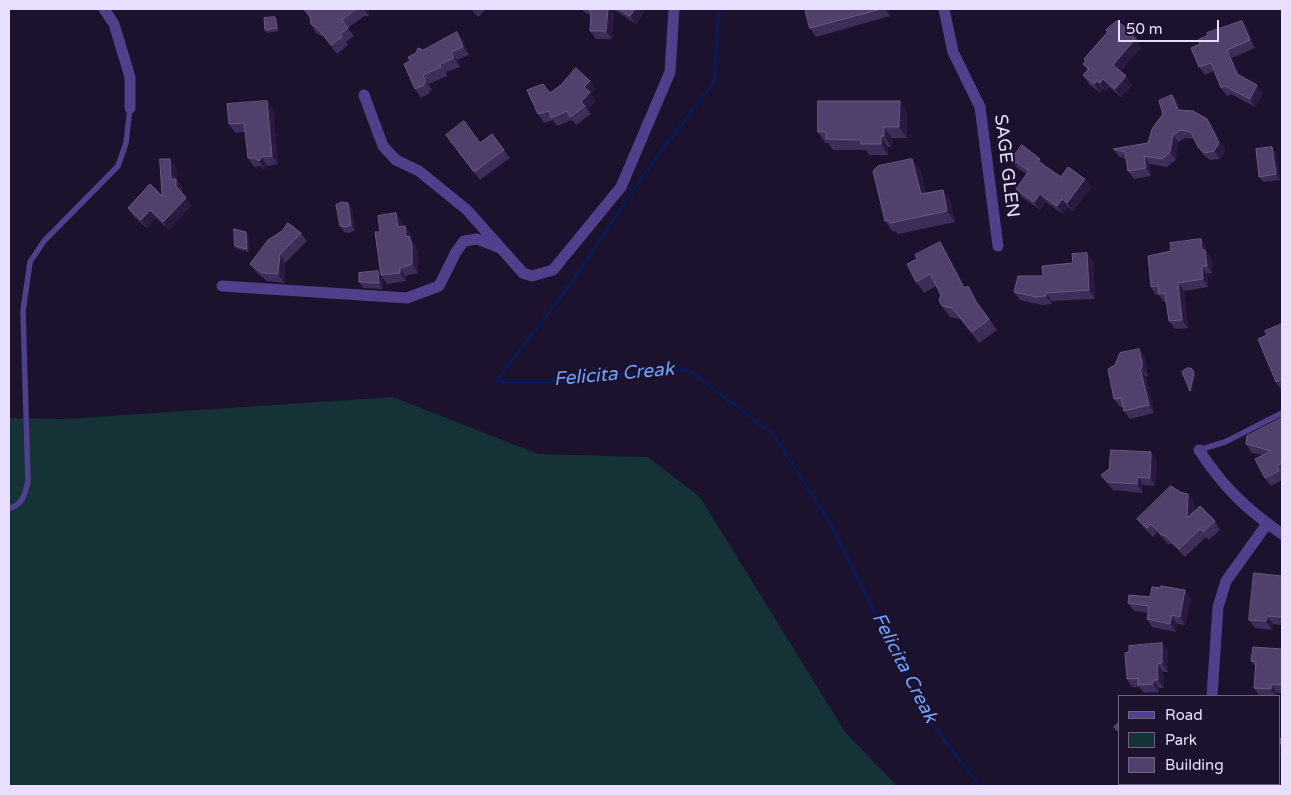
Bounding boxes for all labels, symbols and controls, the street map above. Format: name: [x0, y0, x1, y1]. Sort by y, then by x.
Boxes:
scale bar: [1121, 10, 1222, 42]
text: 50 m: [1126, 20, 1163, 38]
street label: SAGE GLEN: [989, 113, 1023, 219]
water label: Felicita Creak: [553, 358, 675, 392]
water label: Felicita Creak: [866, 609, 942, 727]
legend: [1118, 695, 1281, 785]
text: Road: [1165, 706, 1203, 724]
text: Park: [1165, 731, 1197, 749]
text: Building: [1165, 756, 1224, 774]

